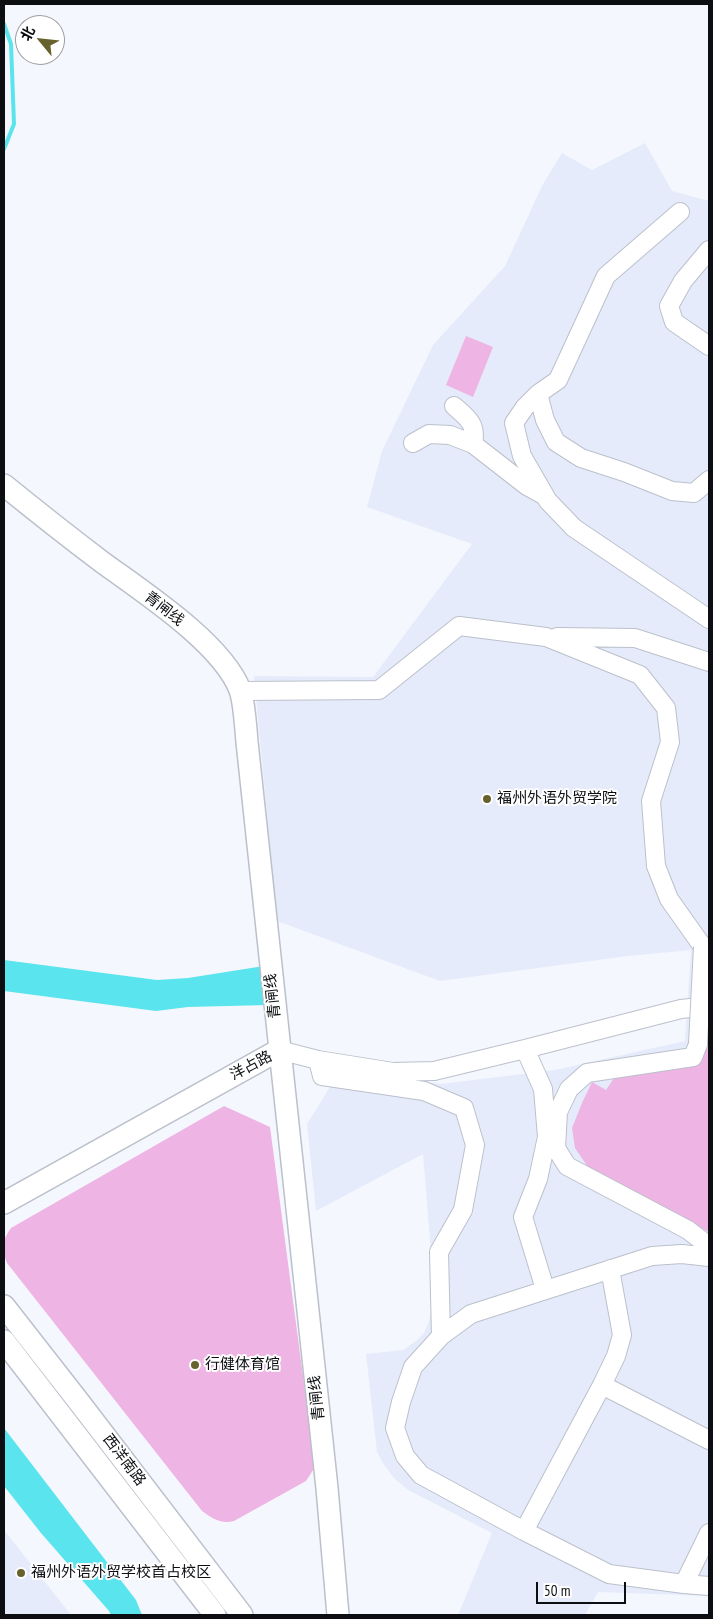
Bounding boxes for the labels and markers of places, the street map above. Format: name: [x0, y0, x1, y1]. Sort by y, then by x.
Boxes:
place label: 福州外语外贸学院: [497, 790, 617, 808]
marker: 福州外语外贸学院: [481, 793, 493, 805]
place label: 行健体育馆: [205, 1356, 280, 1374]
marker: 行健体育馆: [189, 1359, 201, 1371]
place label: 福州外语外贸学校首占校区: [31, 1564, 211, 1582]
marker: 福州外语外贸学校首占校区: [15, 1567, 27, 1579]

